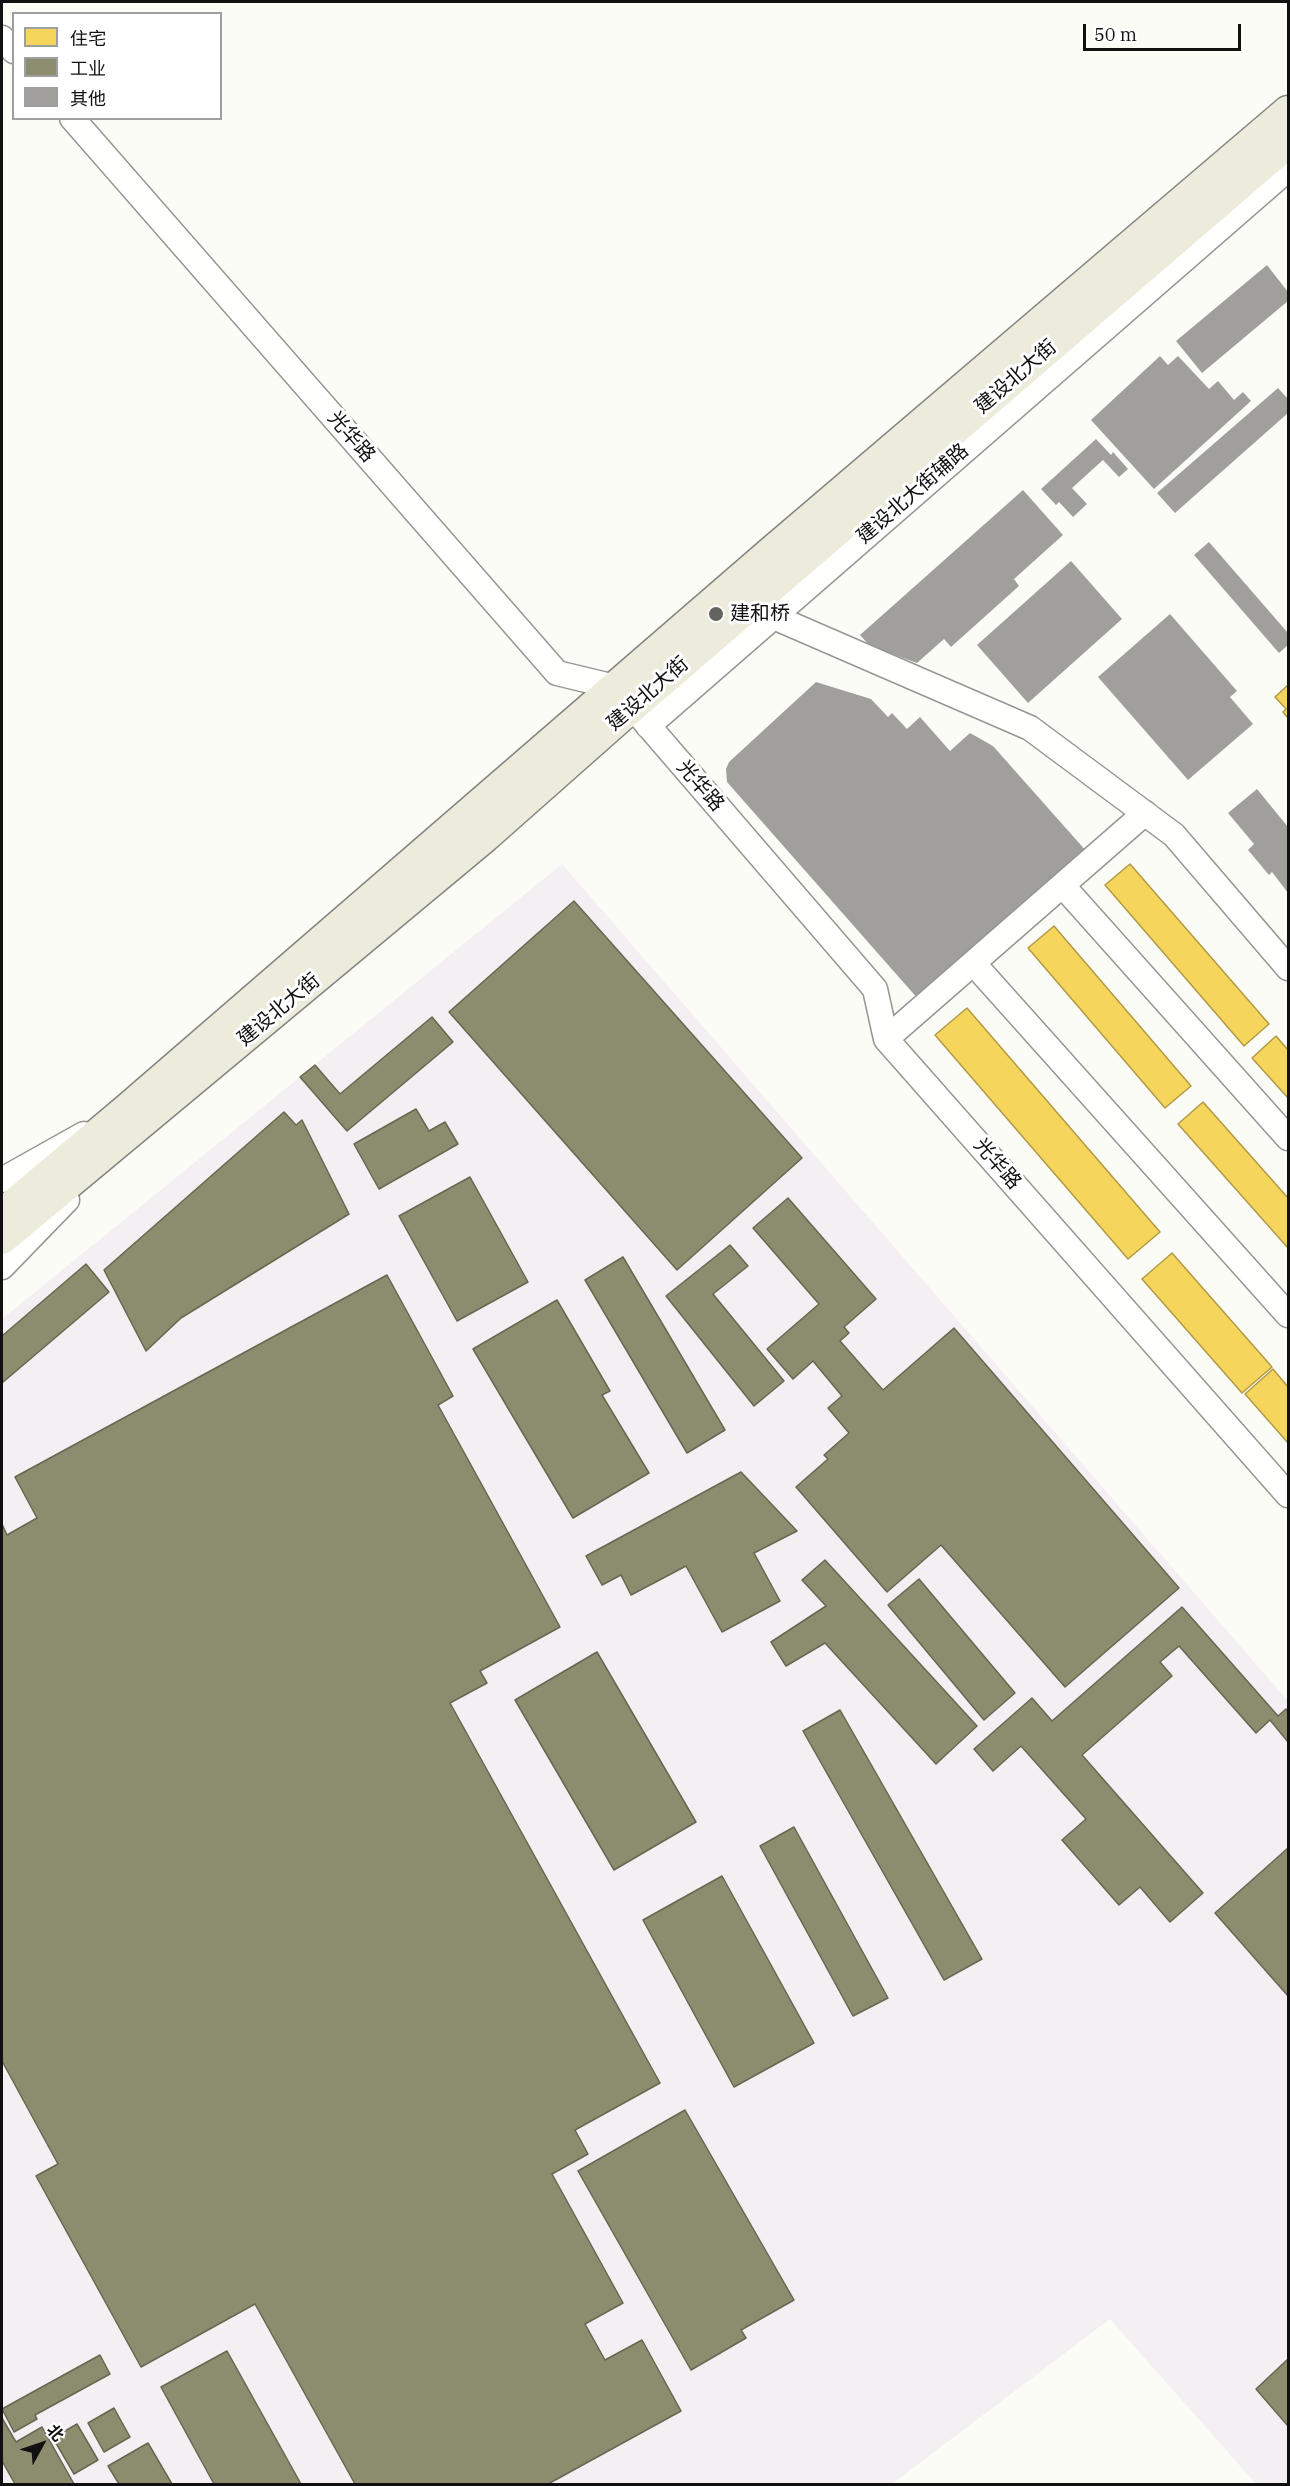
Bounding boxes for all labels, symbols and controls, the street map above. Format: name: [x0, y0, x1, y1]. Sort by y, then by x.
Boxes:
legend: [12, 12, 222, 120]
scale bar: [1086, 12, 1244, 50]
text: 50 m: [1094, 23, 1137, 46]
text: 住宅: [70, 27, 106, 50]
text: 工业: [70, 57, 106, 80]
text: 其他: [70, 87, 106, 110]
street label: 建设北大街: [970, 335, 1062, 419]
street label: 光华路: [322, 406, 380, 468]
street label: 建设北大街辅路: [852, 439, 974, 549]
place label: 建和桥: [730, 602, 790, 626]
marker: 建和桥: [707, 605, 725, 623]
street label: 建设北大街: [602, 652, 694, 736]
street label: 光华路: [671, 755, 729, 817]
street label: 建设北大街: [233, 969, 325, 1051]
street label: 光华路: [968, 1133, 1026, 1195]
north arrow: [12, 2414, 72, 2474]
text: 北: [43, 2420, 69, 2445]

